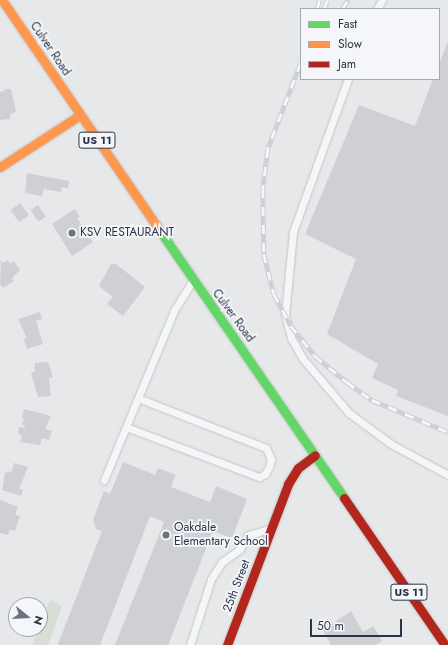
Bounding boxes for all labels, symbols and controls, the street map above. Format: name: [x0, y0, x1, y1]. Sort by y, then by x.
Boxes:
legend: [300, 8, 440, 80]
text: Fast: [338, 15, 357, 33]
street label: Culver Road: [27, 19, 73, 79]
text: Slow: [338, 35, 362, 53]
text: Jam: [338, 55, 356, 73]
road number: US 11: [78, 131, 116, 149]
place label: KSV RESTAURANT: [80, 226, 174, 240]
marker: KSV RESTAURANT: [67, 228, 77, 238]
street label: Culver Road: [209, 287, 257, 345]
place label: Oakdale Elementary School: [174, 521, 268, 549]
marker: Oakdale Elementary School: [161, 530, 171, 540]
street label: 25th Street: [220, 558, 254, 614]
road number: US 11: [390, 583, 428, 601]
north arrow: [8, 597, 48, 637]
scale bar: [312, 611, 404, 637]
text: N: [30, 614, 47, 627]
text: 50 m: [317, 617, 344, 635]

